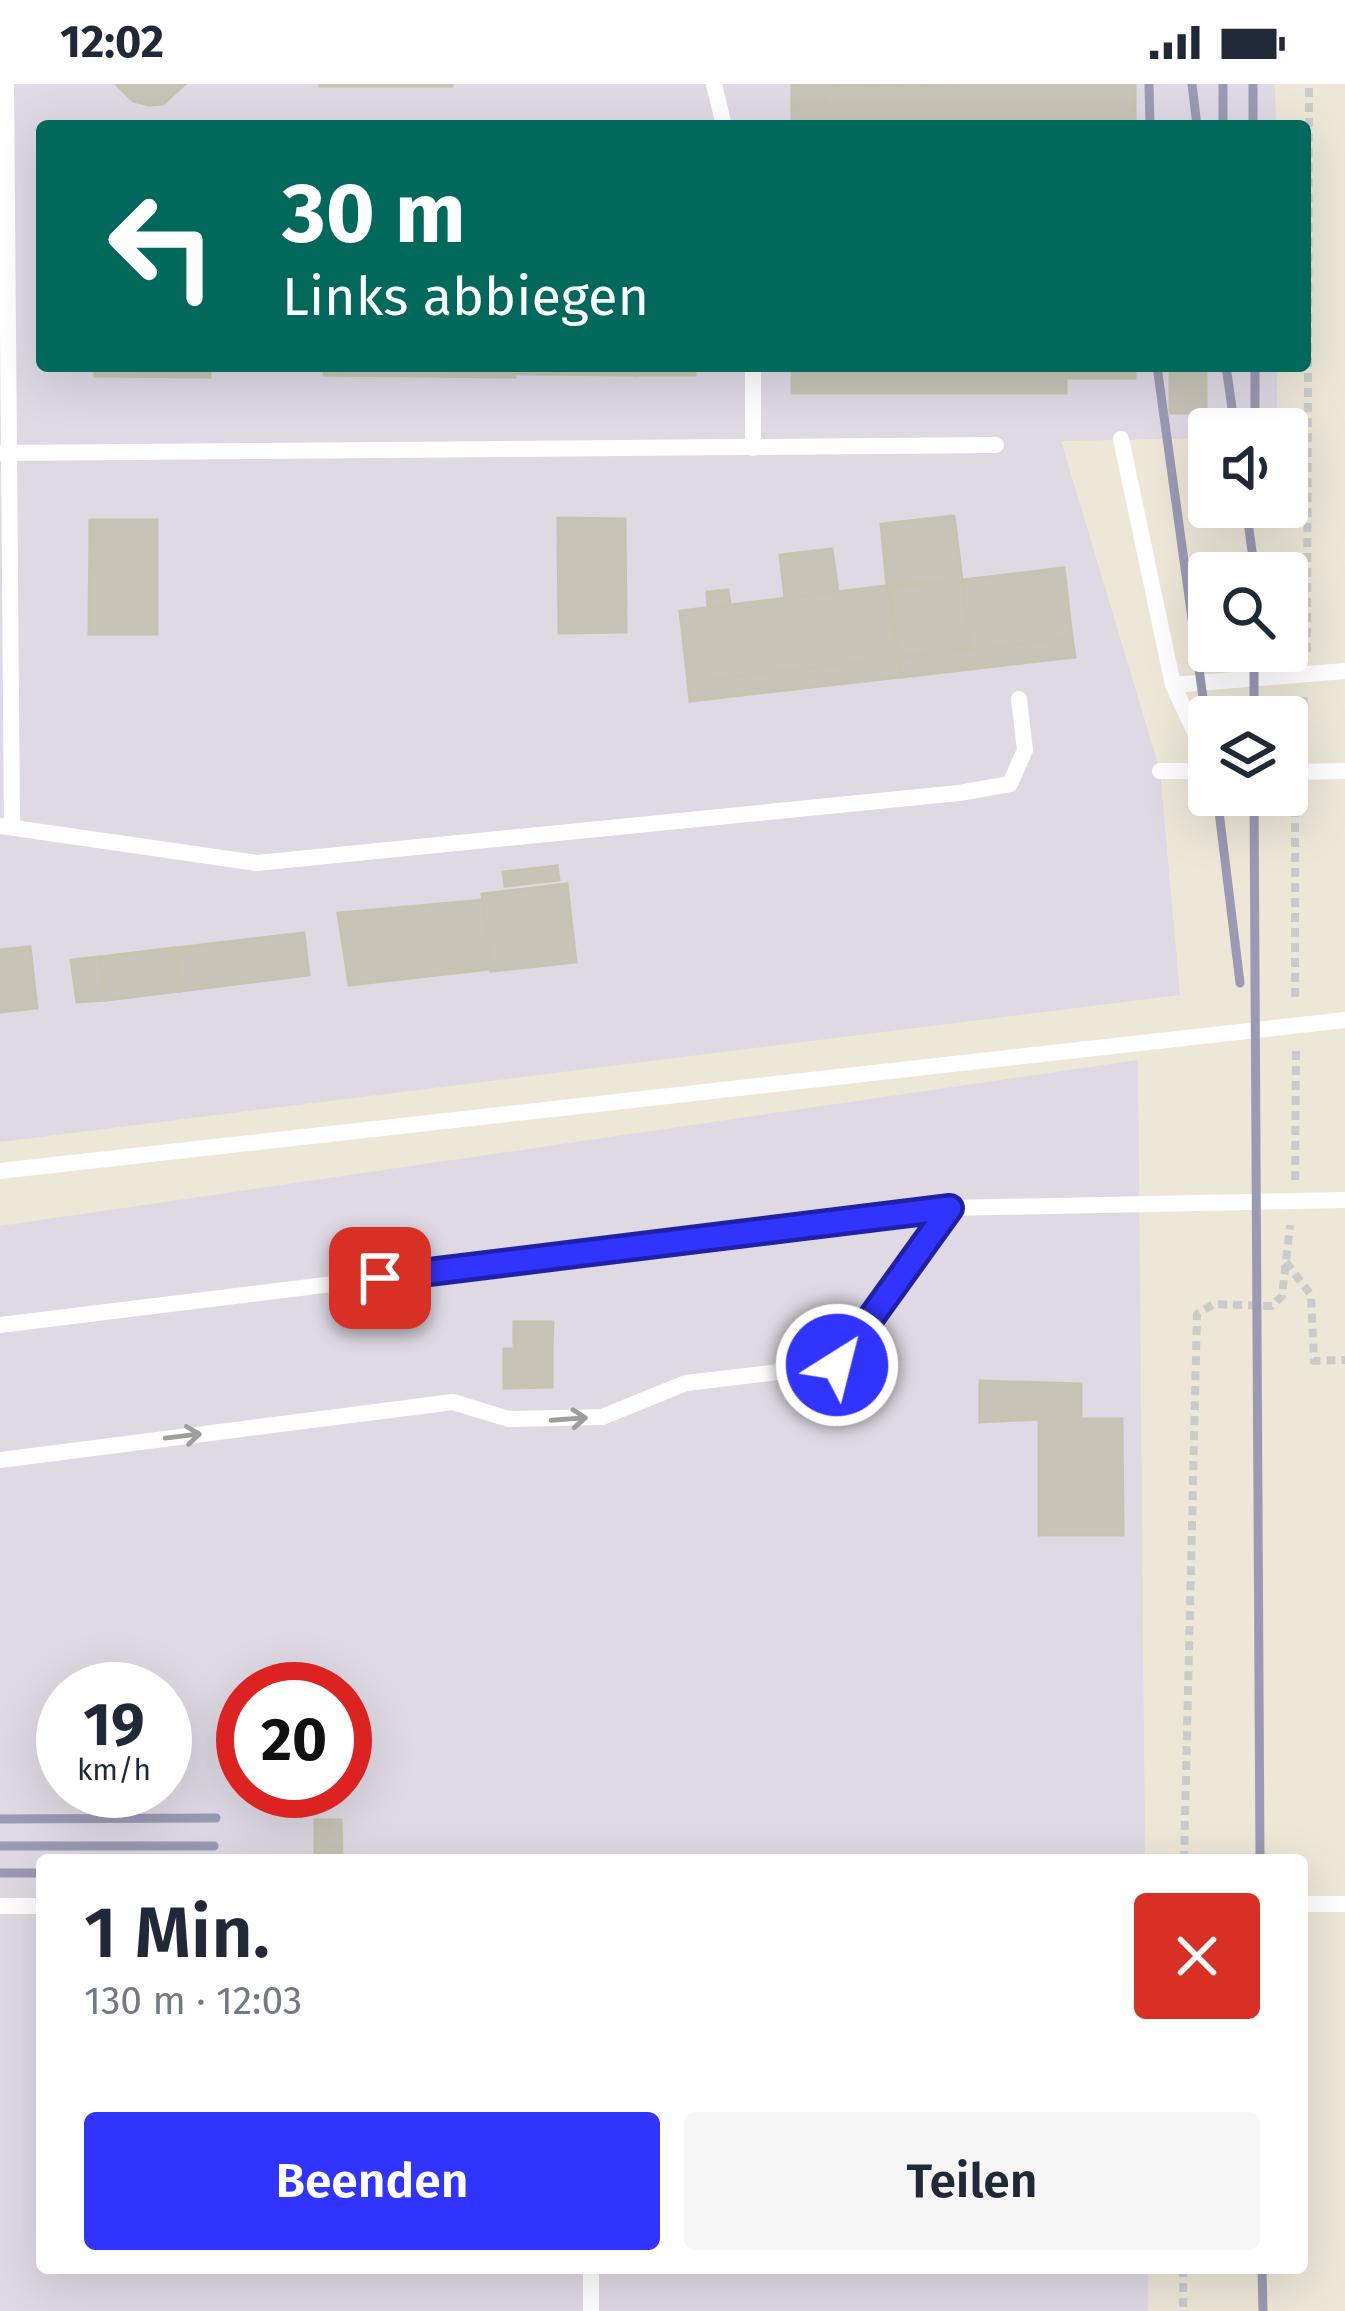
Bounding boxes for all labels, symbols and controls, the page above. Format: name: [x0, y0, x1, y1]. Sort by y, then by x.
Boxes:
text: 12:02: [60, 15, 164, 69]
text: 30 m: [282, 163, 466, 264]
icon: left: [84, 168, 240, 324]
text: Links abbiegen: [282, 265, 649, 329]
map controls: [1188, 408, 1308, 816]
button: sound: [1188, 408, 1308, 528]
button: search: [1188, 552, 1308, 672]
button: layers: [1188, 696, 1308, 816]
pin: [329, 1227, 431, 1329]
icon: arrive: [347, 1245, 413, 1311]
position arrow: [774, 1302, 900, 1428]
one-way arrow: [549, 1407, 588, 1430]
one-way arrow: [163, 1425, 202, 1447]
speed limit sign: 20: [216, 1662, 372, 1818]
text: 19: [83, 1689, 145, 1761]
text: km/h: [77, 1752, 151, 1788]
text: 1 Min.: [84, 1890, 270, 1976]
button: close: [1134, 1893, 1260, 2019]
text: 130 m · 12:03: [84, 1978, 302, 2024]
button: Beenden: [84, 2112, 660, 2250]
button: Teilen: [684, 2112, 1260, 2250]

